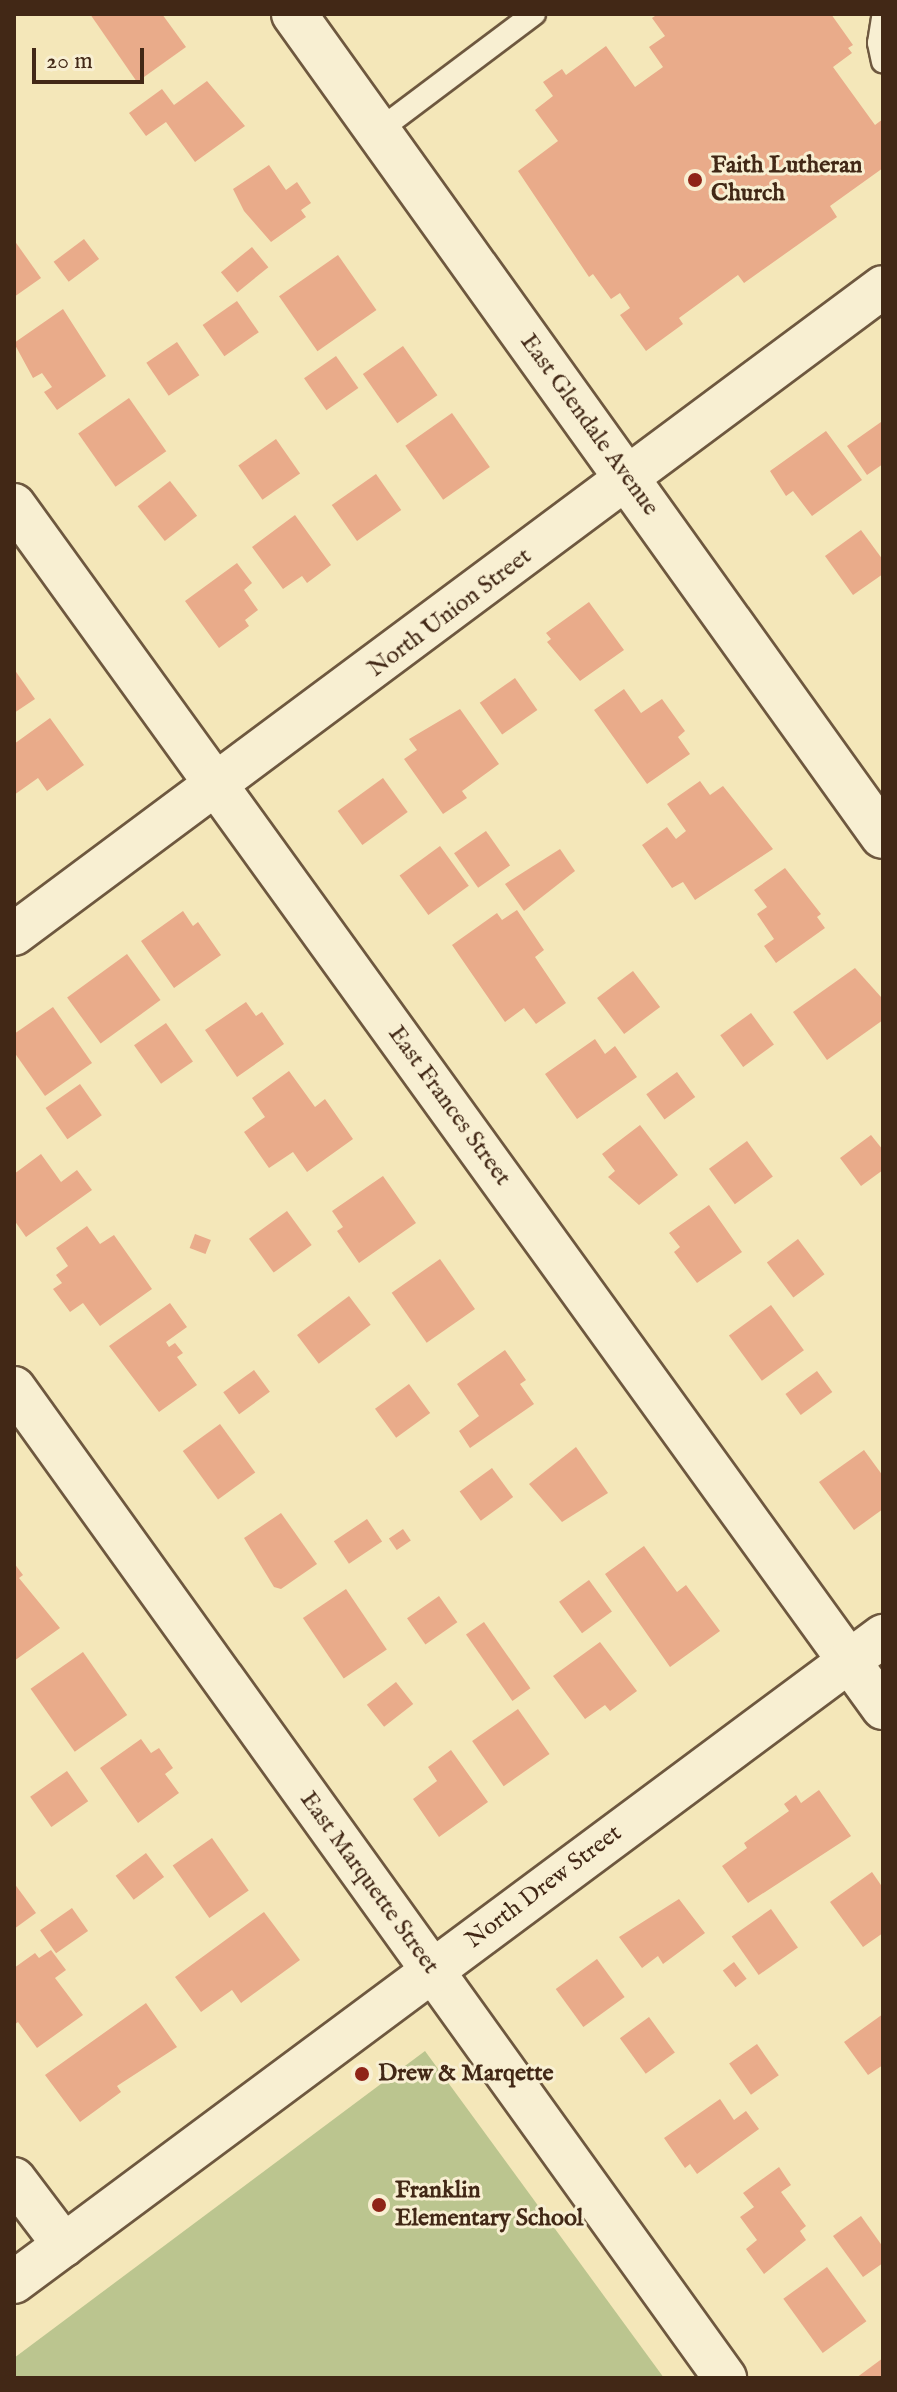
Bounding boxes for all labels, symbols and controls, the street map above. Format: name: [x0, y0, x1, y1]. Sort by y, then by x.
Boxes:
scale bar: [36, 32, 148, 82]
text: 20 m: [46, 46, 93, 77]
place label: Faith Lutheran Church: [711, 152, 862, 208]
marker: Faith Lutheran Church: [686, 171, 704, 189]
street label: East Glendale Avenue: [513, 329, 665, 521]
street label: North Union Street: [363, 542, 537, 684]
street label: East Frances Street: [381, 1021, 517, 1191]
street label: East Marquette Street: [293, 1786, 445, 1980]
street label: North Drew Street: [460, 1819, 628, 1955]
place label: Drew & Marqette: [378, 2060, 554, 2088]
marker: Drew & Marqette: [353, 2065, 371, 2083]
place label: Franklin Elementary School: [395, 2177, 583, 2233]
marker: Franklin Elementary School: [370, 2196, 388, 2214]

